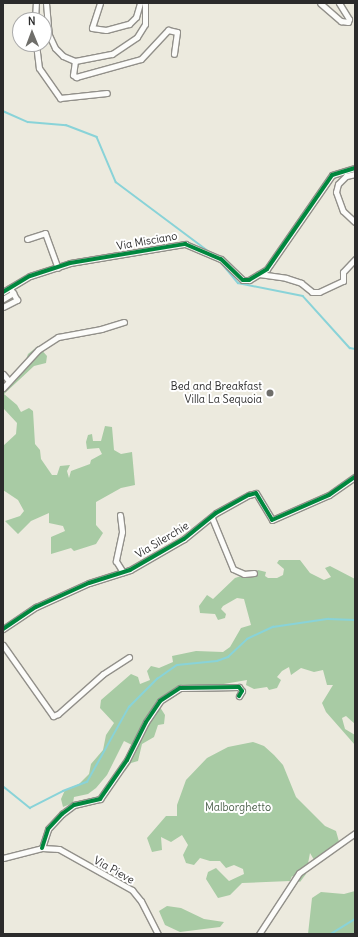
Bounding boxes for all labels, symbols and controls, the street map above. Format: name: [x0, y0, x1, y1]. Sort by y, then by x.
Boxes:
north arrow: [12, 12, 52, 52]
text: N: [28, 14, 36, 28]
street label: Via Misciano: [116, 229, 178, 253]
place label: Bed and Breakfast Villa La Sequoia: [170, 380, 262, 406]
marker: Bed and Breakfast Villa La Sequoia: [265, 388, 275, 398]
street label: Via Silerchie: [133, 519, 191, 561]
park label: Malborghetto: [205, 800, 271, 814]
street label: Via Pieve: [91, 853, 137, 887]

